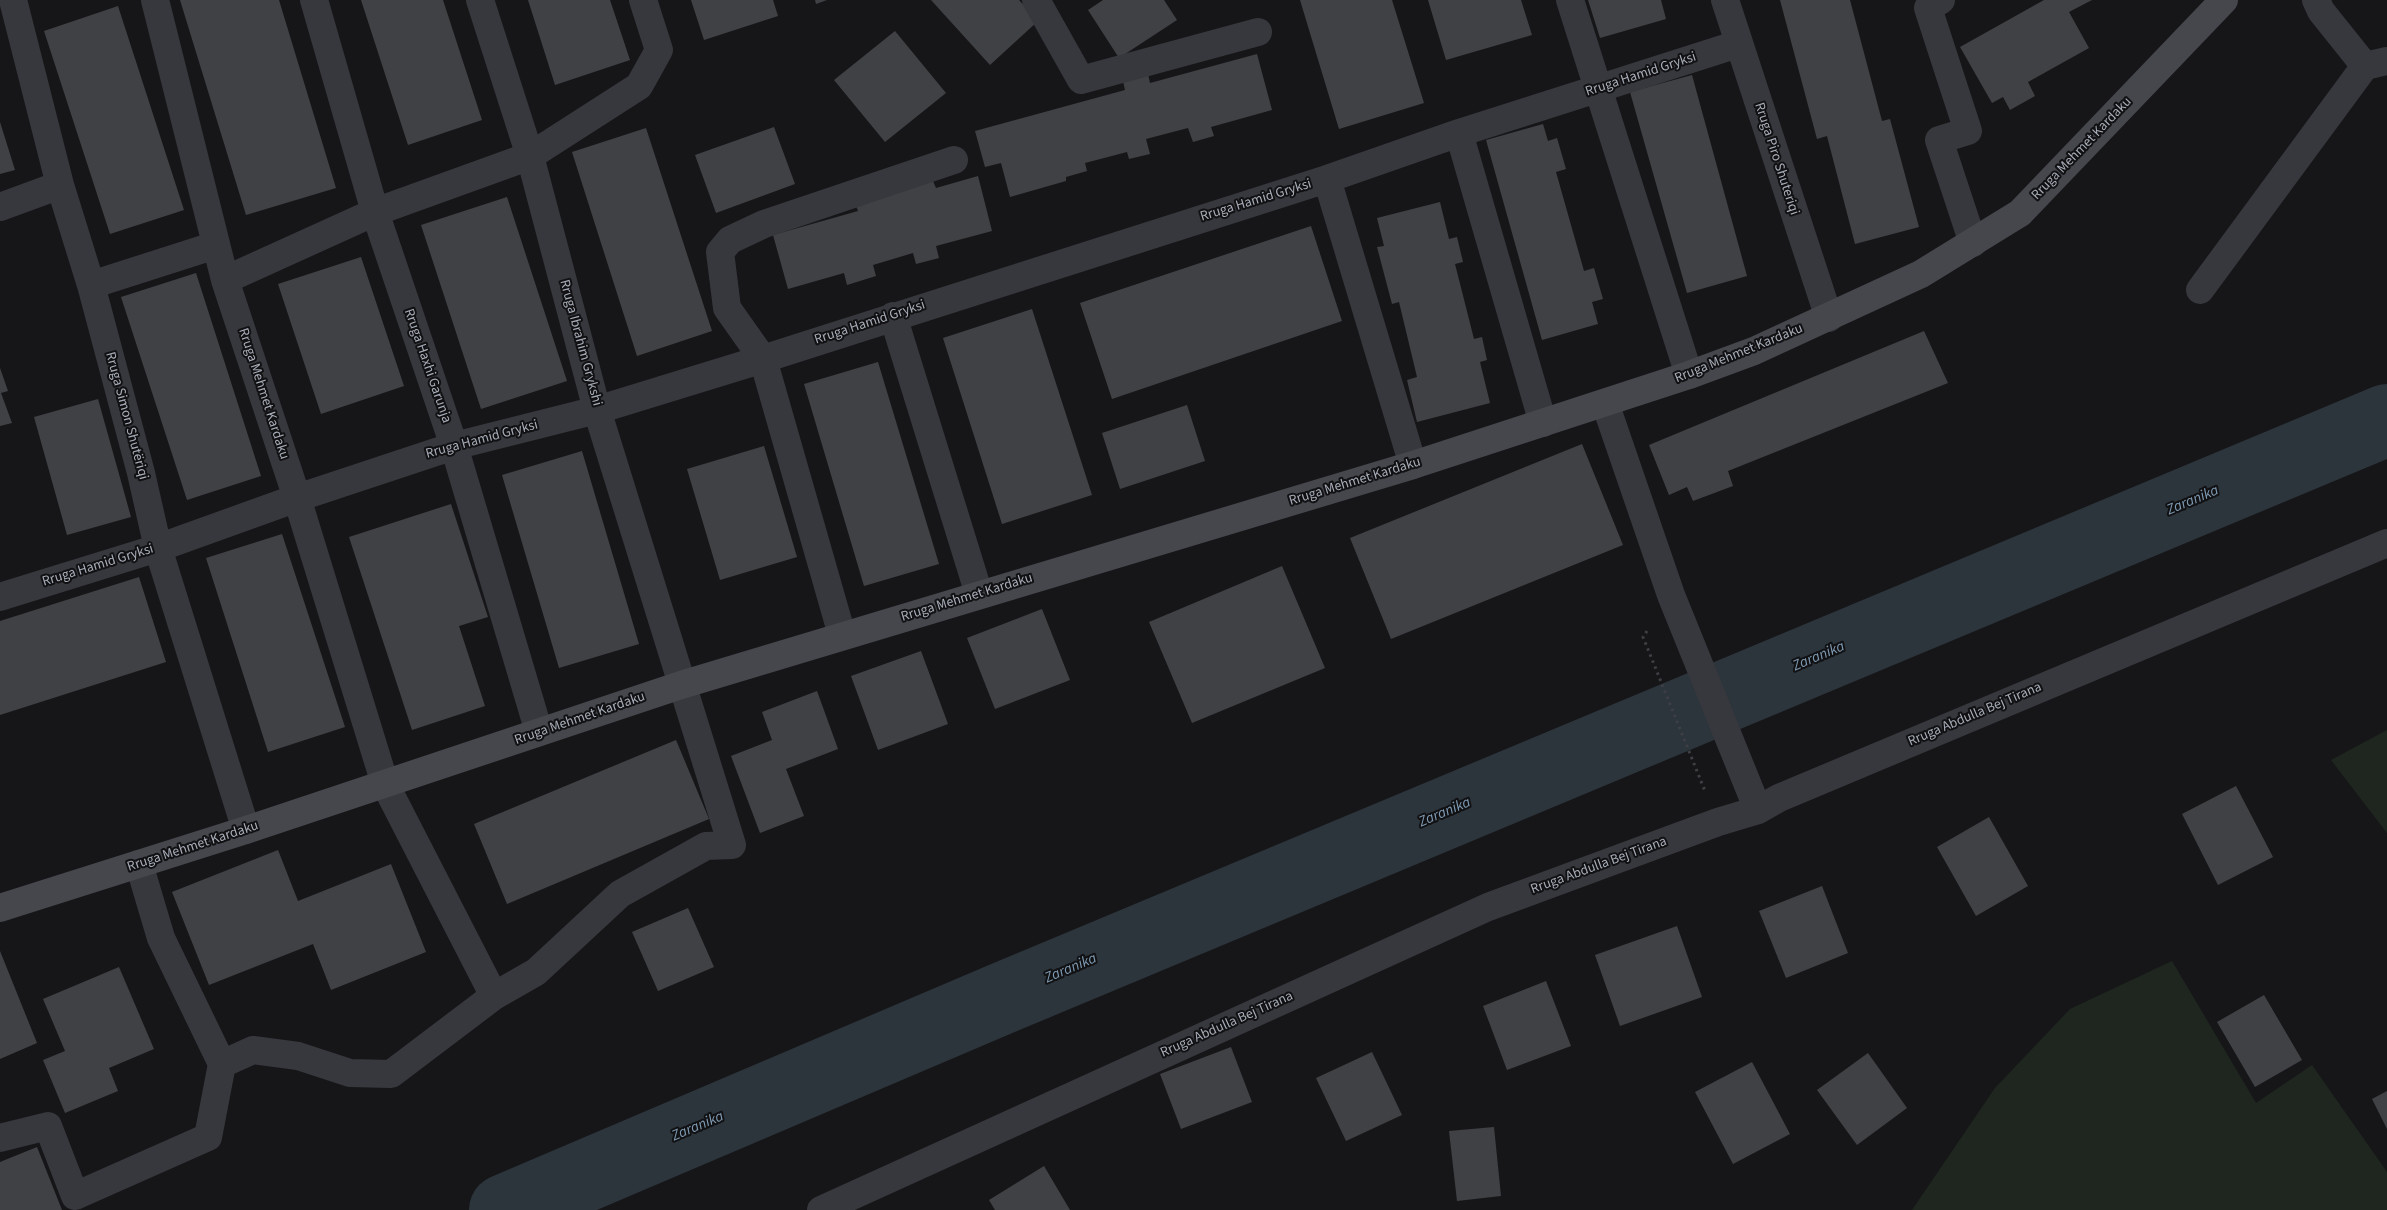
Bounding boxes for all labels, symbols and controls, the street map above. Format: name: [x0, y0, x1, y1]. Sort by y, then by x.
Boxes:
street label: Rruga Hamid Gryksi: [1583, 49, 1699, 101]
street label: Rruga Mehmet Kardaku: [2028, 94, 2136, 204]
street label: Rruga Piro Shuteriqi: [1750, 101, 1802, 217]
street label: Rruga Hamid Gryksi: [1198, 176, 1314, 226]
street label: Rruga Ibrahim Grykshi: [555, 278, 605, 408]
street label: Rruga Hamid Gryksi: [812, 297, 928, 349]
street label: Rruga Haxhi Garunja: [400, 307, 454, 425]
street label: Rruga Mehmet Kardaku: [1672, 321, 1806, 387]
street label: Rruga Mehmet Kardaku: [234, 326, 292, 462]
street label: Rruga Simon Shutëriqi: [101, 350, 151, 482]
street label: Rruga Hamid Gryksi: [424, 417, 540, 463]
street label: Rruga Mehmet Kardaku: [1287, 454, 1423, 510]
water label: Zaranika: [2164, 482, 2222, 520]
street label: Rruga Hamid Gryksi: [40, 541, 156, 591]
street label: Rruga Mehmet Kardaku: [899, 570, 1035, 626]
water label: Zaranika: [1790, 638, 1848, 676]
street label: Rruga Abdulla Bej Tirana: [1906, 679, 2044, 751]
street label: Rruga Mehmet Kardaku: [513, 689, 647, 749]
water label: Zaranika: [1416, 794, 1474, 832]
street label: Rruga Mehmet Kardaku: [125, 818, 261, 876]
street label: Rruga Abdulla Bej Tirana: [1529, 834, 1669, 898]
water label: Zaranika: [1042, 950, 1100, 988]
street label: Rruga Abdulla Bej Tirana: [1158, 988, 1296, 1062]
water label: Zaranika: [669, 1108, 727, 1146]

